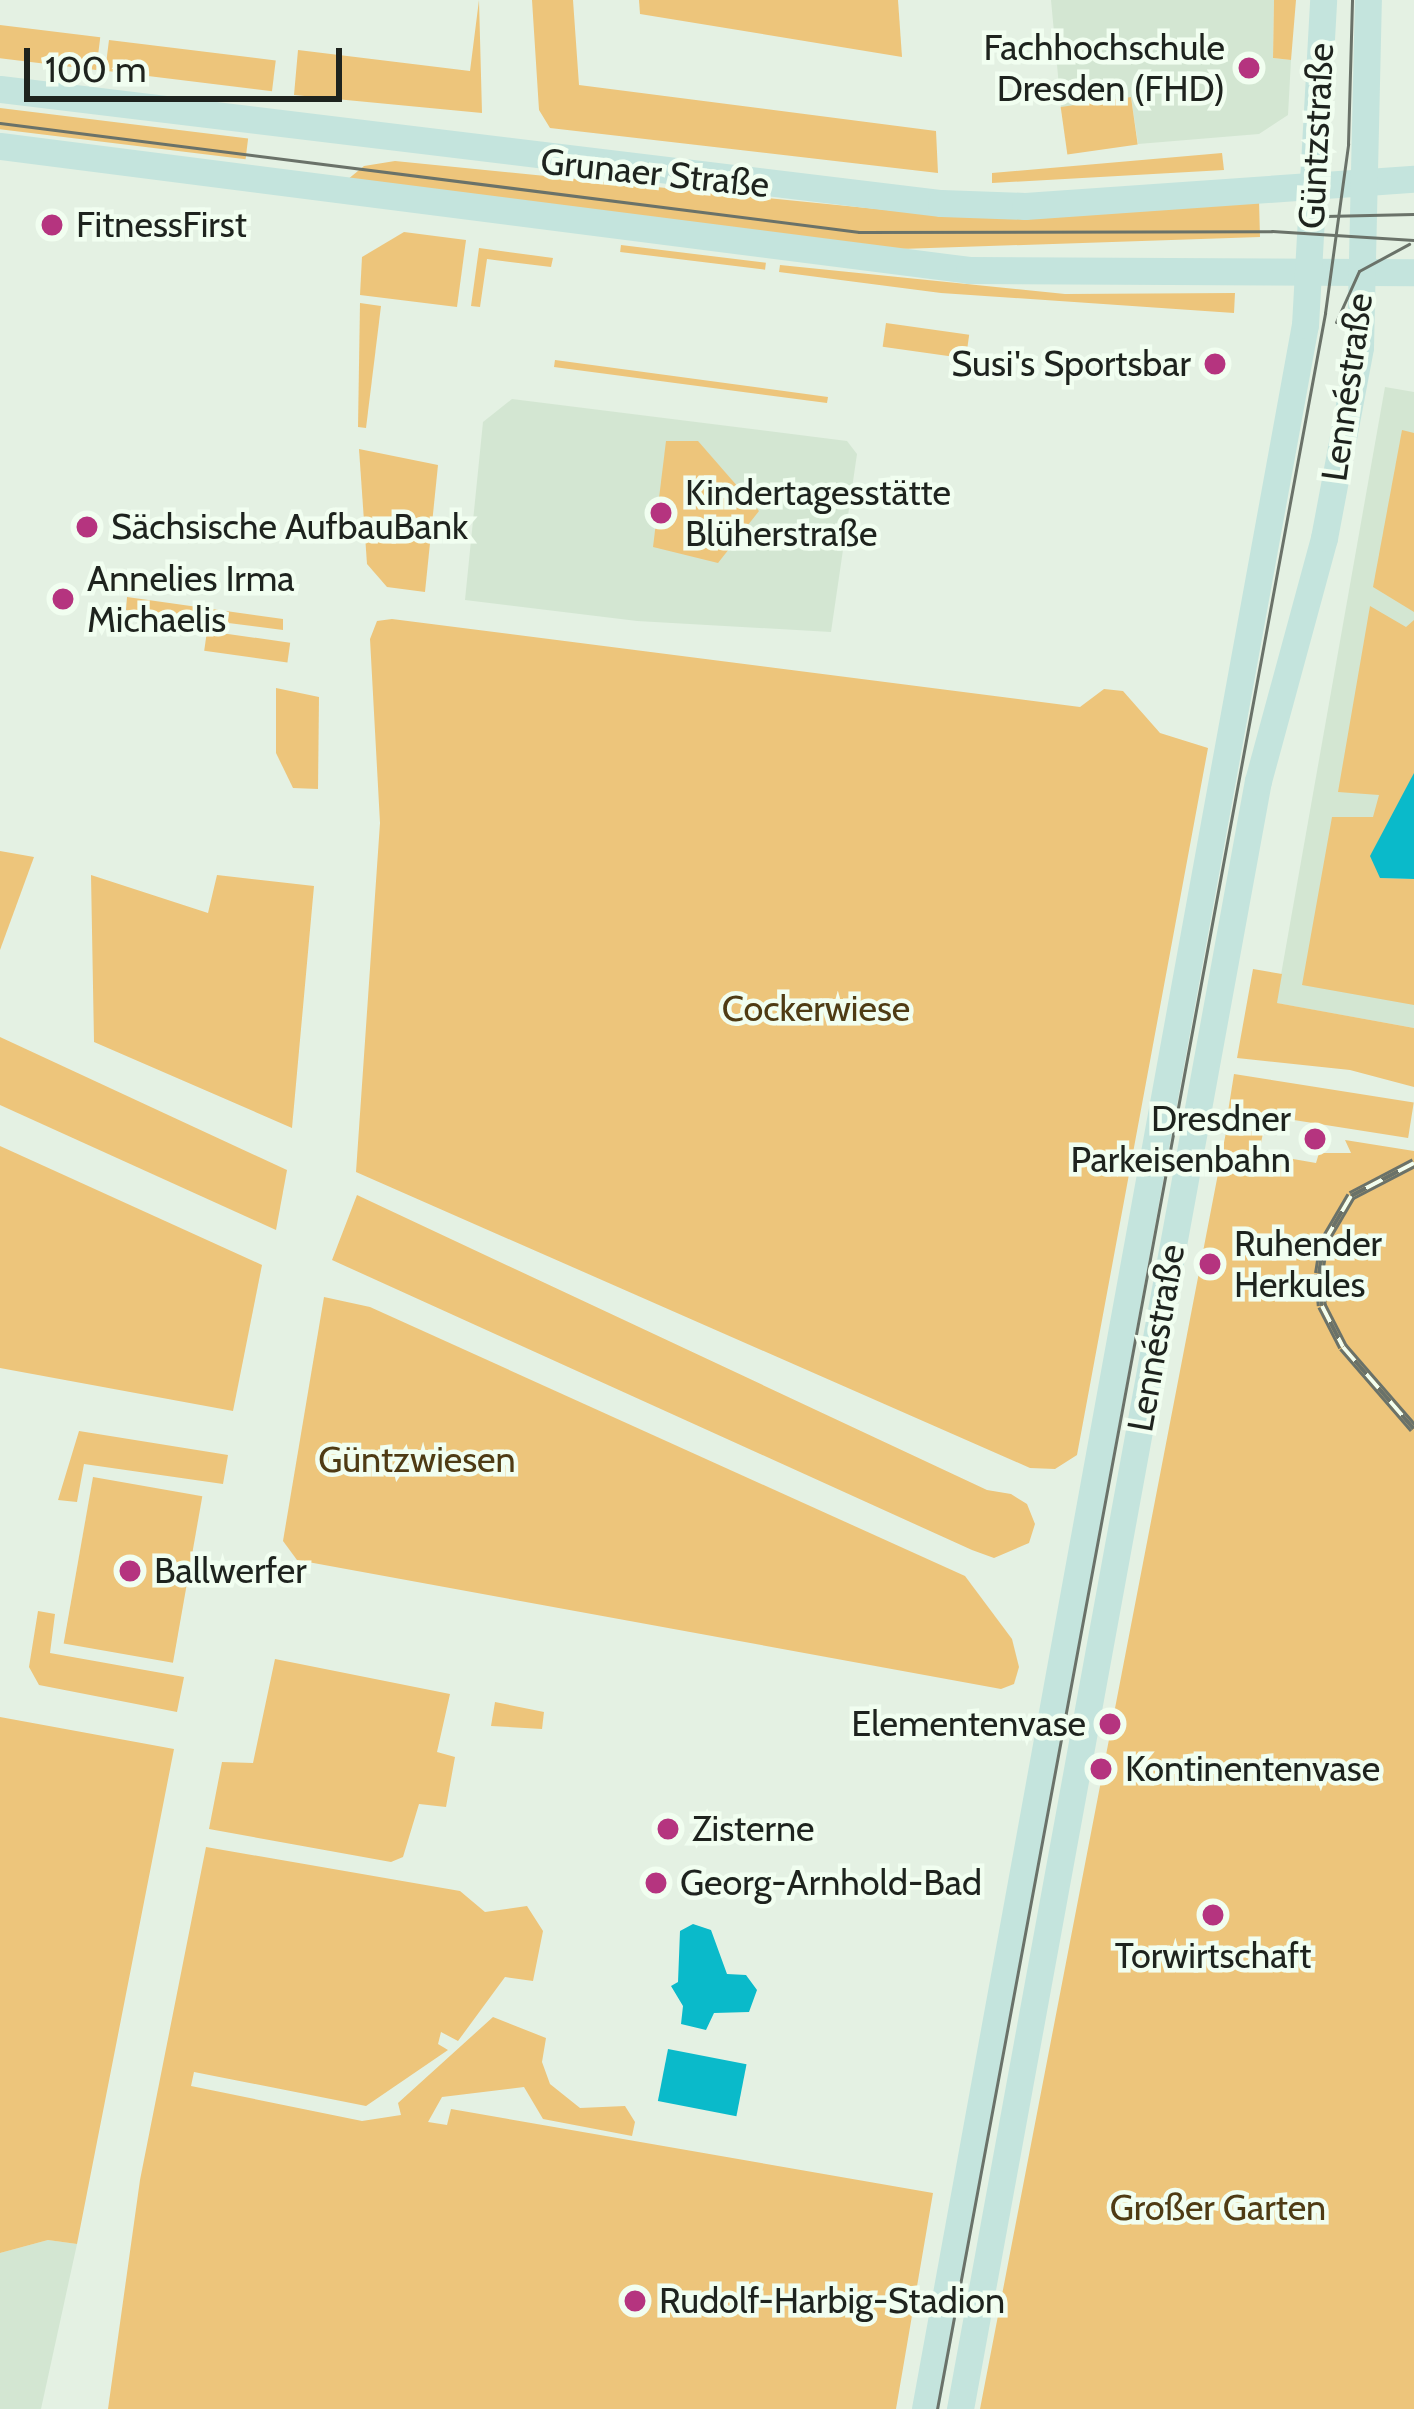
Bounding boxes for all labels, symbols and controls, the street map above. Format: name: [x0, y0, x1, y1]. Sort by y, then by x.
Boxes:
scale bar: [30, 24, 348, 98]
place label: Fachhochschule Dresden (FHD): [984, 25, 1225, 110]
street label: Güntzstraße: [1290, 42, 1342, 230]
text: 100 m: [45, 47, 147, 91]
marker: Fachhochschule Dresden (FHD): [1236, 55, 1262, 81]
street label: Grunaer Straße: [539, 140, 771, 206]
place label: FitnessFirst: [76, 203, 247, 247]
marker: FitnessFirst: [39, 212, 65, 238]
street label: Lennéstraße: [1312, 290, 1382, 484]
place label: Susi's Sportsbar: [951, 342, 1191, 386]
marker: Susi's Sportsbar: [1202, 351, 1228, 377]
place label: Kindertagesstätte Blüherstraße: [685, 470, 951, 555]
marker: Kindertagesstätte Blüherstraße: [648, 500, 674, 526]
place label: Sächsische AufbauBank: [111, 505, 468, 549]
marker: Sächsische AufbauBank: [74, 514, 100, 540]
place label: Annelies Irma Michaelis: [87, 556, 295, 641]
marker: Annelies Irma Michaelis: [50, 586, 76, 612]
park label: Cockerwiese: [722, 987, 910, 1031]
place label: Dresdner Parkeisenbahn: [1071, 1096, 1291, 1181]
marker: Dresdner Parkeisenbahn: [1302, 1126, 1328, 1152]
place label: Ruhender Herkules: [1234, 1221, 1382, 1306]
street label: Lennéstraße: [1118, 1241, 1194, 1435]
marker: Ruhender Herkules: [1197, 1251, 1223, 1277]
park label: Güntzwiesen: [318, 1438, 516, 1482]
place label: Ballwerfer: [154, 1549, 307, 1593]
marker: Ballwerfer: [117, 1558, 143, 1584]
place label: Elementenvase: [851, 1702, 1086, 1746]
marker: Elementenvase: [1097, 1711, 1123, 1737]
place label: Kontinentenvase: [1125, 1747, 1380, 1791]
marker: Kontinentenvase: [1088, 1756, 1114, 1782]
place label: Zisterne: [692, 1807, 814, 1851]
marker: Zisterne: [655, 1816, 681, 1842]
place label: Georg-Arnhold-Bad: [680, 1861, 982, 1905]
marker: Georg-Arnhold-Bad: [643, 1870, 669, 1896]
marker: Torwirtschaft: [1200, 1902, 1226, 1928]
place label: Torwirtschaft: [1115, 1934, 1311, 1978]
park label: Großer Garten: [1110, 2186, 1326, 2230]
place label: Rudolf-Harbig-Stadion: [659, 2279, 1005, 2323]
marker: Rudolf-Harbig-Stadion: [622, 2288, 648, 2314]

